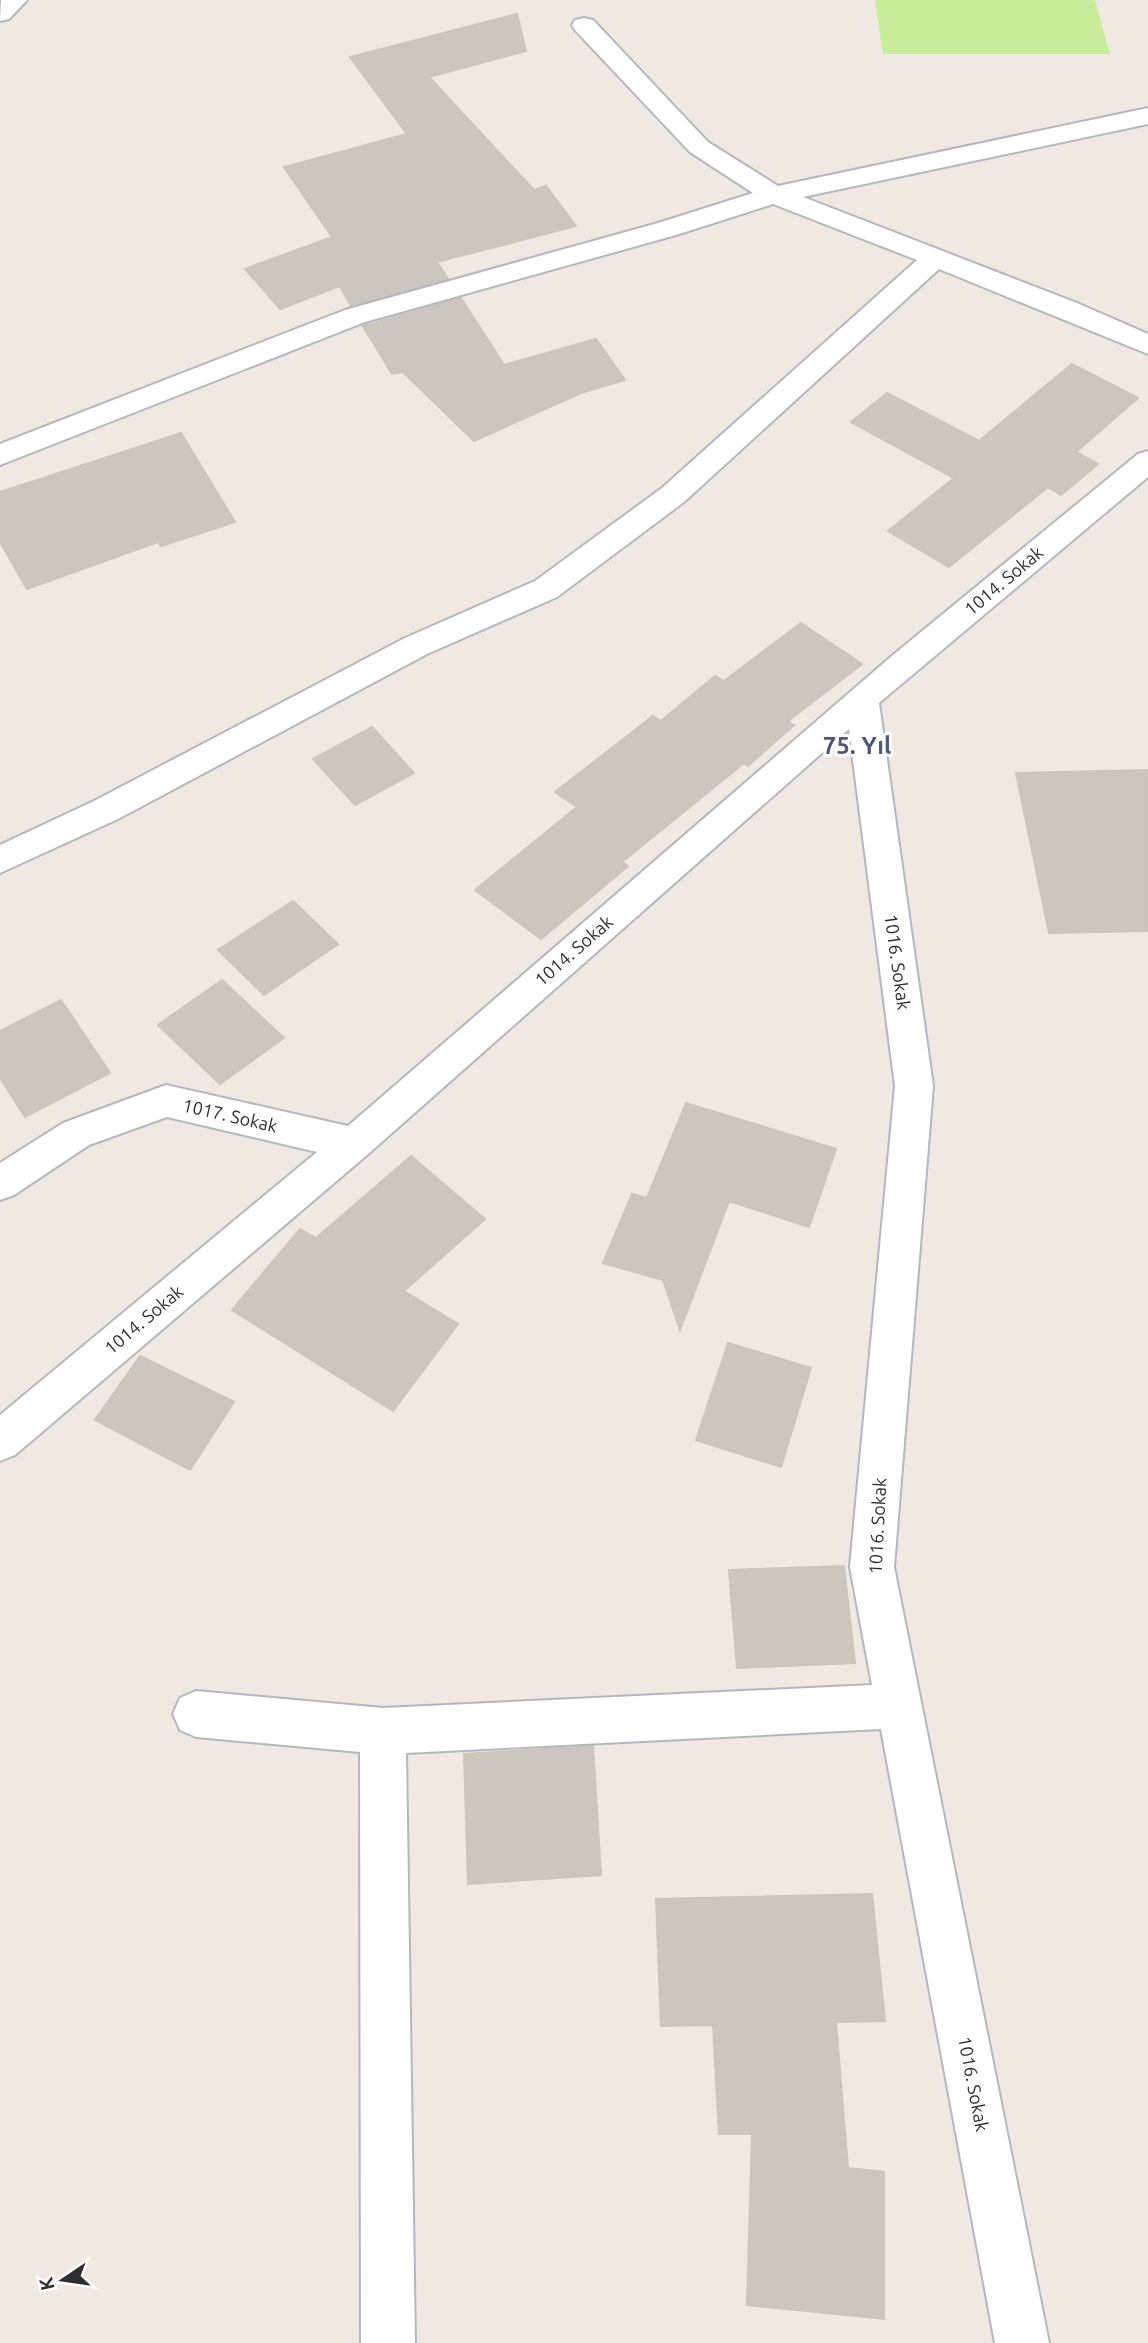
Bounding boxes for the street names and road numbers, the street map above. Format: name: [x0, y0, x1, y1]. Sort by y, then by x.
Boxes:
street label: 1014. Sokak: [960, 542, 1047, 619]
street label: 1014. Sokak: [530, 911, 616, 989]
street label: 1016. Sokak: [881, 913, 915, 1011]
street label: 1017. Sokak: [181, 1094, 280, 1136]
street label: 1014. Sokak: [100, 1281, 187, 1358]
street label: 1016. Sokak: [864, 1477, 890, 1575]
street label: 1016. Sokak: [955, 2035, 993, 2133]

